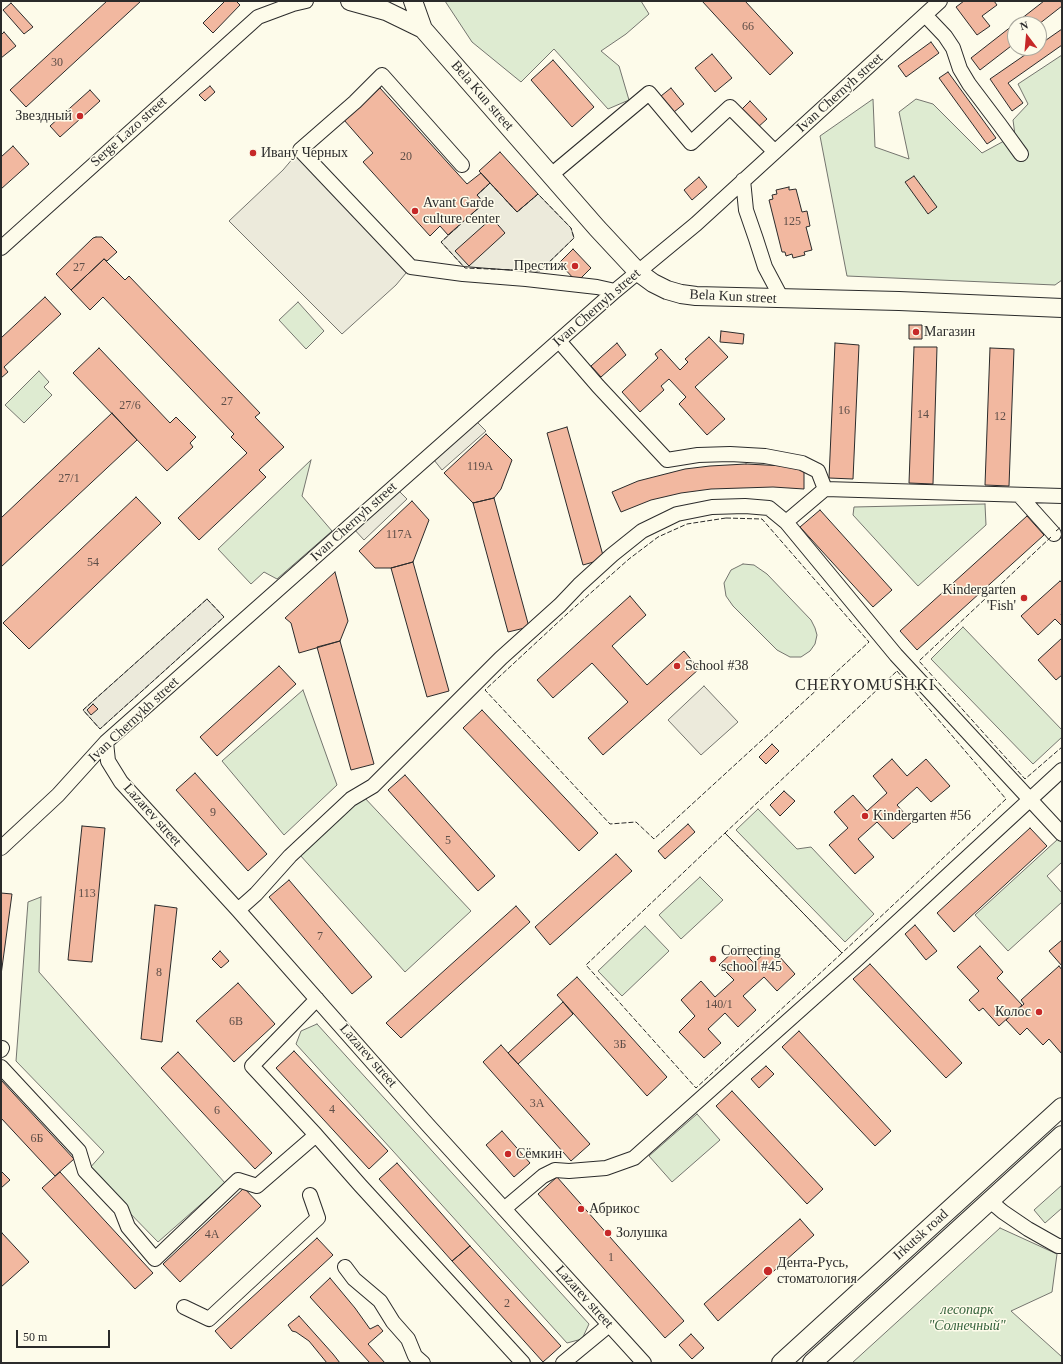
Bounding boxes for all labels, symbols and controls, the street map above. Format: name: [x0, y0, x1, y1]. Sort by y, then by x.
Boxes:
north arrow: [1007, 16, 1047, 56]
text: N: [1018, 19, 1029, 32]
house number: 66: [742, 20, 754, 34]
street label: Ivan Chernyh street: [793, 50, 887, 136]
house number: 30: [51, 56, 63, 70]
street label: Bela Kun street: [447, 58, 517, 134]
street label: Serge Lazo street: [87, 93, 171, 171]
place label: Звездный: [15, 108, 72, 124]
marker: Звездный: [75, 111, 85, 121]
place label: Ивану Черных: [261, 145, 348, 161]
marker: Ивану Черных: [248, 148, 258, 158]
house number: 20: [400, 150, 412, 164]
place label: Avant Garde culture center: [423, 195, 500, 228]
marker: Avant Garde culture center: [410, 206, 420, 216]
house number: 125: [783, 215, 801, 229]
place label: Престиж: [514, 258, 567, 274]
house number: 27: [73, 261, 85, 275]
marker: Престиж: [570, 261, 580, 271]
street label: Ivan Chernyh street: [550, 265, 644, 351]
street label: Bela Kun street: [689, 286, 777, 308]
place label: Магазин: [924, 324, 975, 340]
marker: Магазин: [911, 327, 921, 337]
house number: 27: [221, 395, 233, 409]
house number: 27/6: [119, 399, 141, 413]
house number: 16: [838, 404, 850, 418]
house number: 14: [917, 408, 929, 422]
house number: 12: [994, 410, 1006, 424]
house number: 119А: [467, 460, 493, 474]
house number: 27/1: [58, 472, 80, 486]
street label: Ivan Chernyh street: [307, 479, 401, 565]
house number: 117А: [386, 528, 412, 542]
house number: 54: [87, 556, 99, 570]
place label: Kindergarten 'Fish': [942, 582, 1016, 614]
marker: Kindergarten 'Fish': [1019, 593, 1029, 603]
place label: School #38: [685, 658, 748, 674]
marker: School #38: [672, 661, 682, 671]
street label: Ivan Chernykh street: [85, 674, 183, 766]
district label: CHERYOMUSHKI: [795, 676, 935, 696]
street label: Lazarev street: [119, 780, 185, 850]
house number: 9: [210, 806, 216, 820]
place label: Kindergarten #56: [873, 808, 971, 824]
marker: Kindergarten #56: [860, 811, 870, 821]
house number: 5: [445, 834, 451, 848]
house number: 113: [78, 887, 96, 901]
house number: 7: [317, 930, 323, 944]
place label: Correcting school #45: [721, 943, 782, 976]
marker: Correcting school #45: [708, 954, 718, 964]
house number: 8: [156, 966, 162, 980]
house number: 140/1: [705, 998, 733, 1012]
place label: Колос: [995, 1004, 1031, 1020]
marker: Колос: [1034, 1007, 1044, 1017]
house number: 6В: [229, 1015, 243, 1029]
street label: Lazarev street: [336, 1021, 400, 1091]
house number: 3Б: [614, 1038, 626, 1052]
house number: 3А: [530, 1097, 544, 1111]
house number: 4: [329, 1103, 335, 1117]
house number: 6: [214, 1104, 220, 1118]
house number: 6Б: [31, 1132, 43, 1146]
place label: Сёмкин: [516, 1146, 562, 1162]
marker: Сёмкин: [503, 1149, 513, 1159]
place label: Абрикос: [589, 1201, 640, 1217]
marker: Абрикос: [576, 1204, 586, 1214]
street label: Irkutsk road: [890, 1206, 952, 1264]
place label: Золушка: [616, 1225, 667, 1241]
house number: 4А: [205, 1228, 219, 1242]
marker: Золушка: [603, 1228, 613, 1238]
house number: 1: [608, 1251, 614, 1265]
place label: Дента-Русь, стоматология: [777, 1255, 857, 1288]
street label: Lazarev street: [551, 1262, 617, 1332]
marker: Дента-Русь, стоматология: [762, 1265, 774, 1277]
house number: 2: [504, 1297, 510, 1311]
park label: лесопарк "Солнечный": [928, 1302, 1006, 1334]
scale bar: [18, 1322, 112, 1348]
text: 50 m: [23, 1330, 47, 1344]

